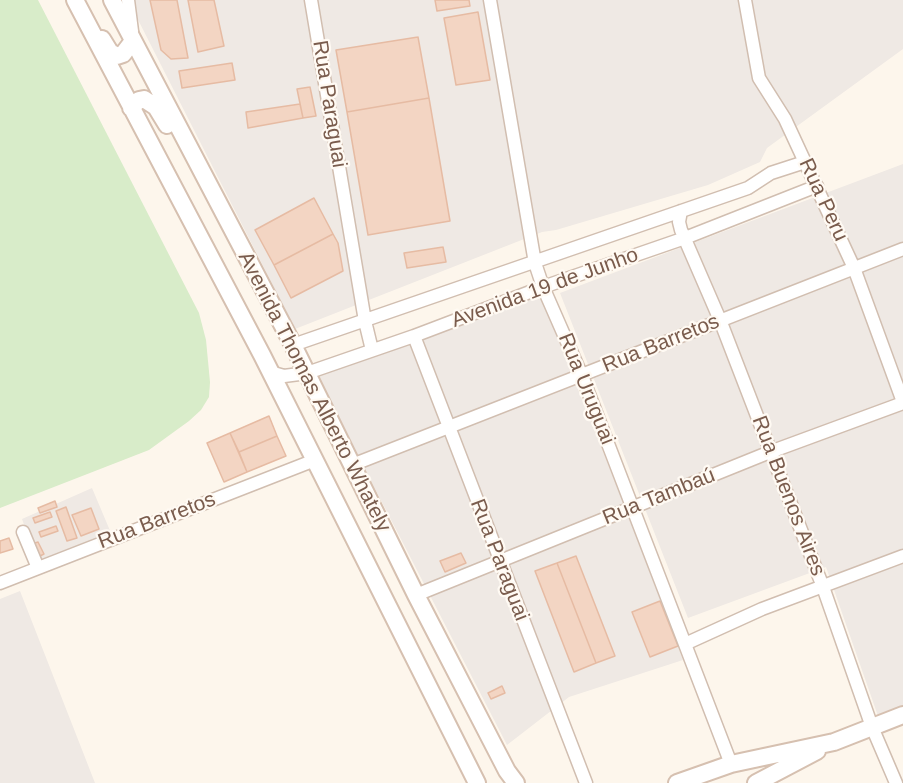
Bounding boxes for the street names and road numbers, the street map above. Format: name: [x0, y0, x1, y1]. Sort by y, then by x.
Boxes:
street label: Rua Paraguai: [307, 39, 351, 169]
street label: Rua Peru: [793, 154, 853, 246]
street label: Avenida 19 de Junho: [448, 242, 642, 334]
street label: Avenida Thomas Alberto Whately: [232, 248, 396, 536]
street label: Rua Barretos: [599, 309, 723, 379]
street label: Rua Uruguai: [552, 330, 620, 448]
street label: Rua Buenos Aires: [746, 412, 830, 580]
street label: Rua Tambaú: [599, 463, 719, 531]
street label: Rua Barretos: [95, 487, 219, 555]
street label: Rua Paraguai: [464, 496, 534, 624]

